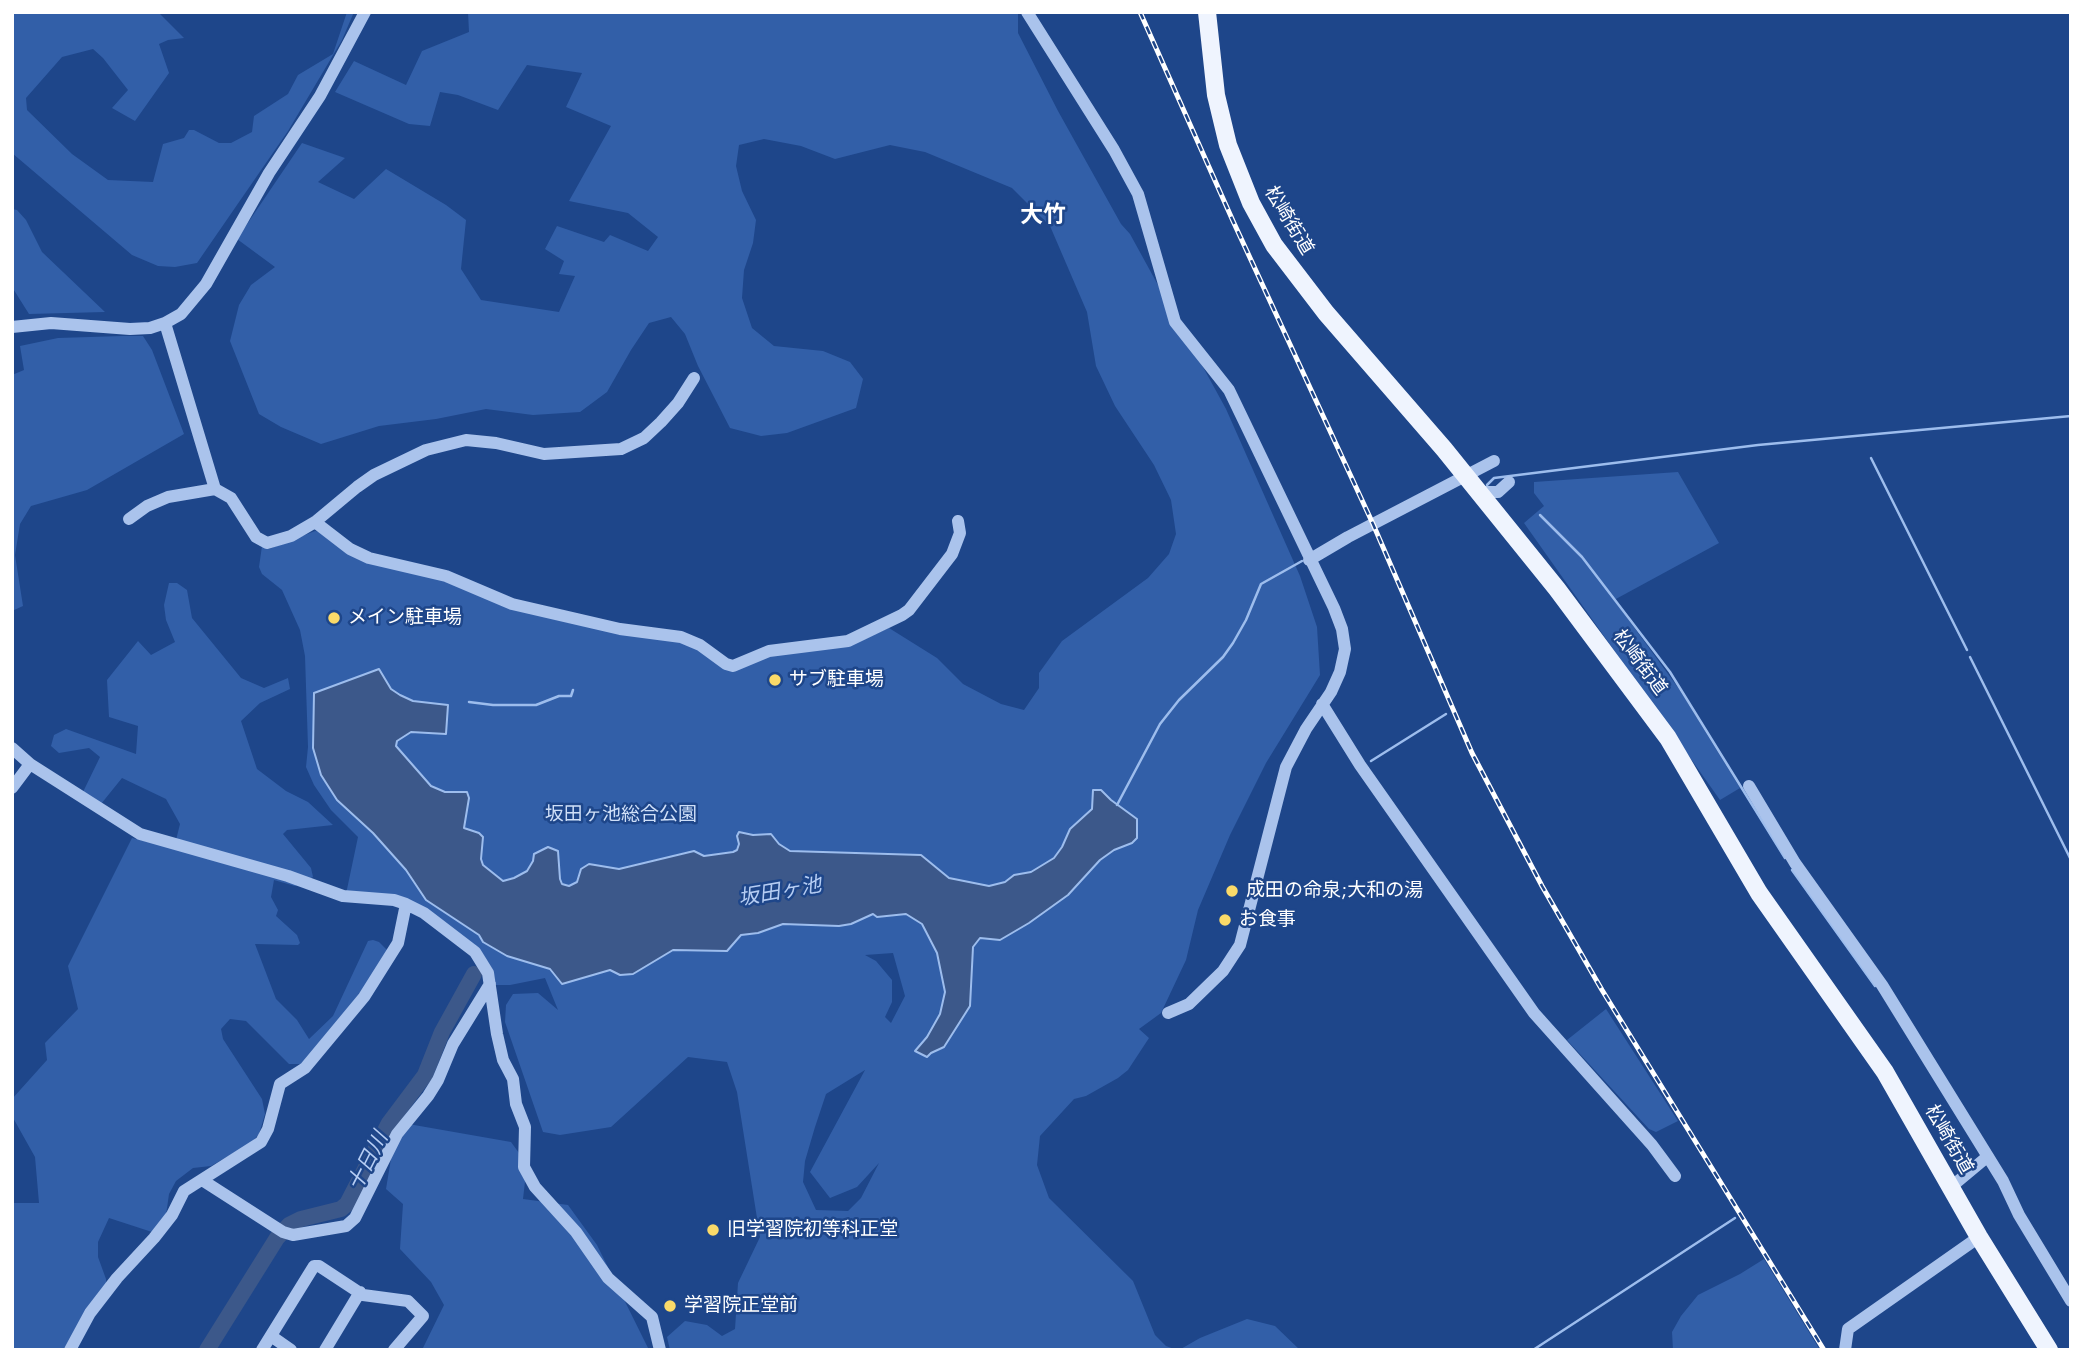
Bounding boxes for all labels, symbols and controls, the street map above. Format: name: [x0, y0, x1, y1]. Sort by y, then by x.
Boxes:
street label: 松崎街道: [1259, 183, 1317, 259]
district label: 大竹: [1020, 202, 1066, 230]
place label: メイン駐車場: [348, 607, 462, 629]
marker: メイン駐車場: [326, 610, 342, 626]
street label: 松崎街道: [1607, 626, 1671, 700]
place label: サブ駐車場: [789, 669, 884, 691]
marker: サブ駐車場: [767, 672, 783, 688]
park label: 坂田ヶ池総合公園: [545, 804, 697, 826]
water label: 坂田ヶ池: [736, 873, 824, 913]
place label: 成田の命泉;大和の湯: [1246, 880, 1423, 902]
marker: 成田の命泉;大和の湯: [1224, 883, 1240, 899]
place label: お食事: [1239, 909, 1296, 931]
marker: お食事: [1217, 912, 1233, 928]
street label: 松崎街道: [1919, 1101, 1977, 1179]
water label: 十日川: [343, 1128, 395, 1196]
place label: 旧学習院初等科正堂: [727, 1219, 898, 1241]
marker: 旧学習院初等科正堂: [705, 1222, 721, 1238]
place label: 学習院正堂前: [684, 1295, 798, 1317]
marker: 学習院正堂前: [662, 1298, 678, 1314]

